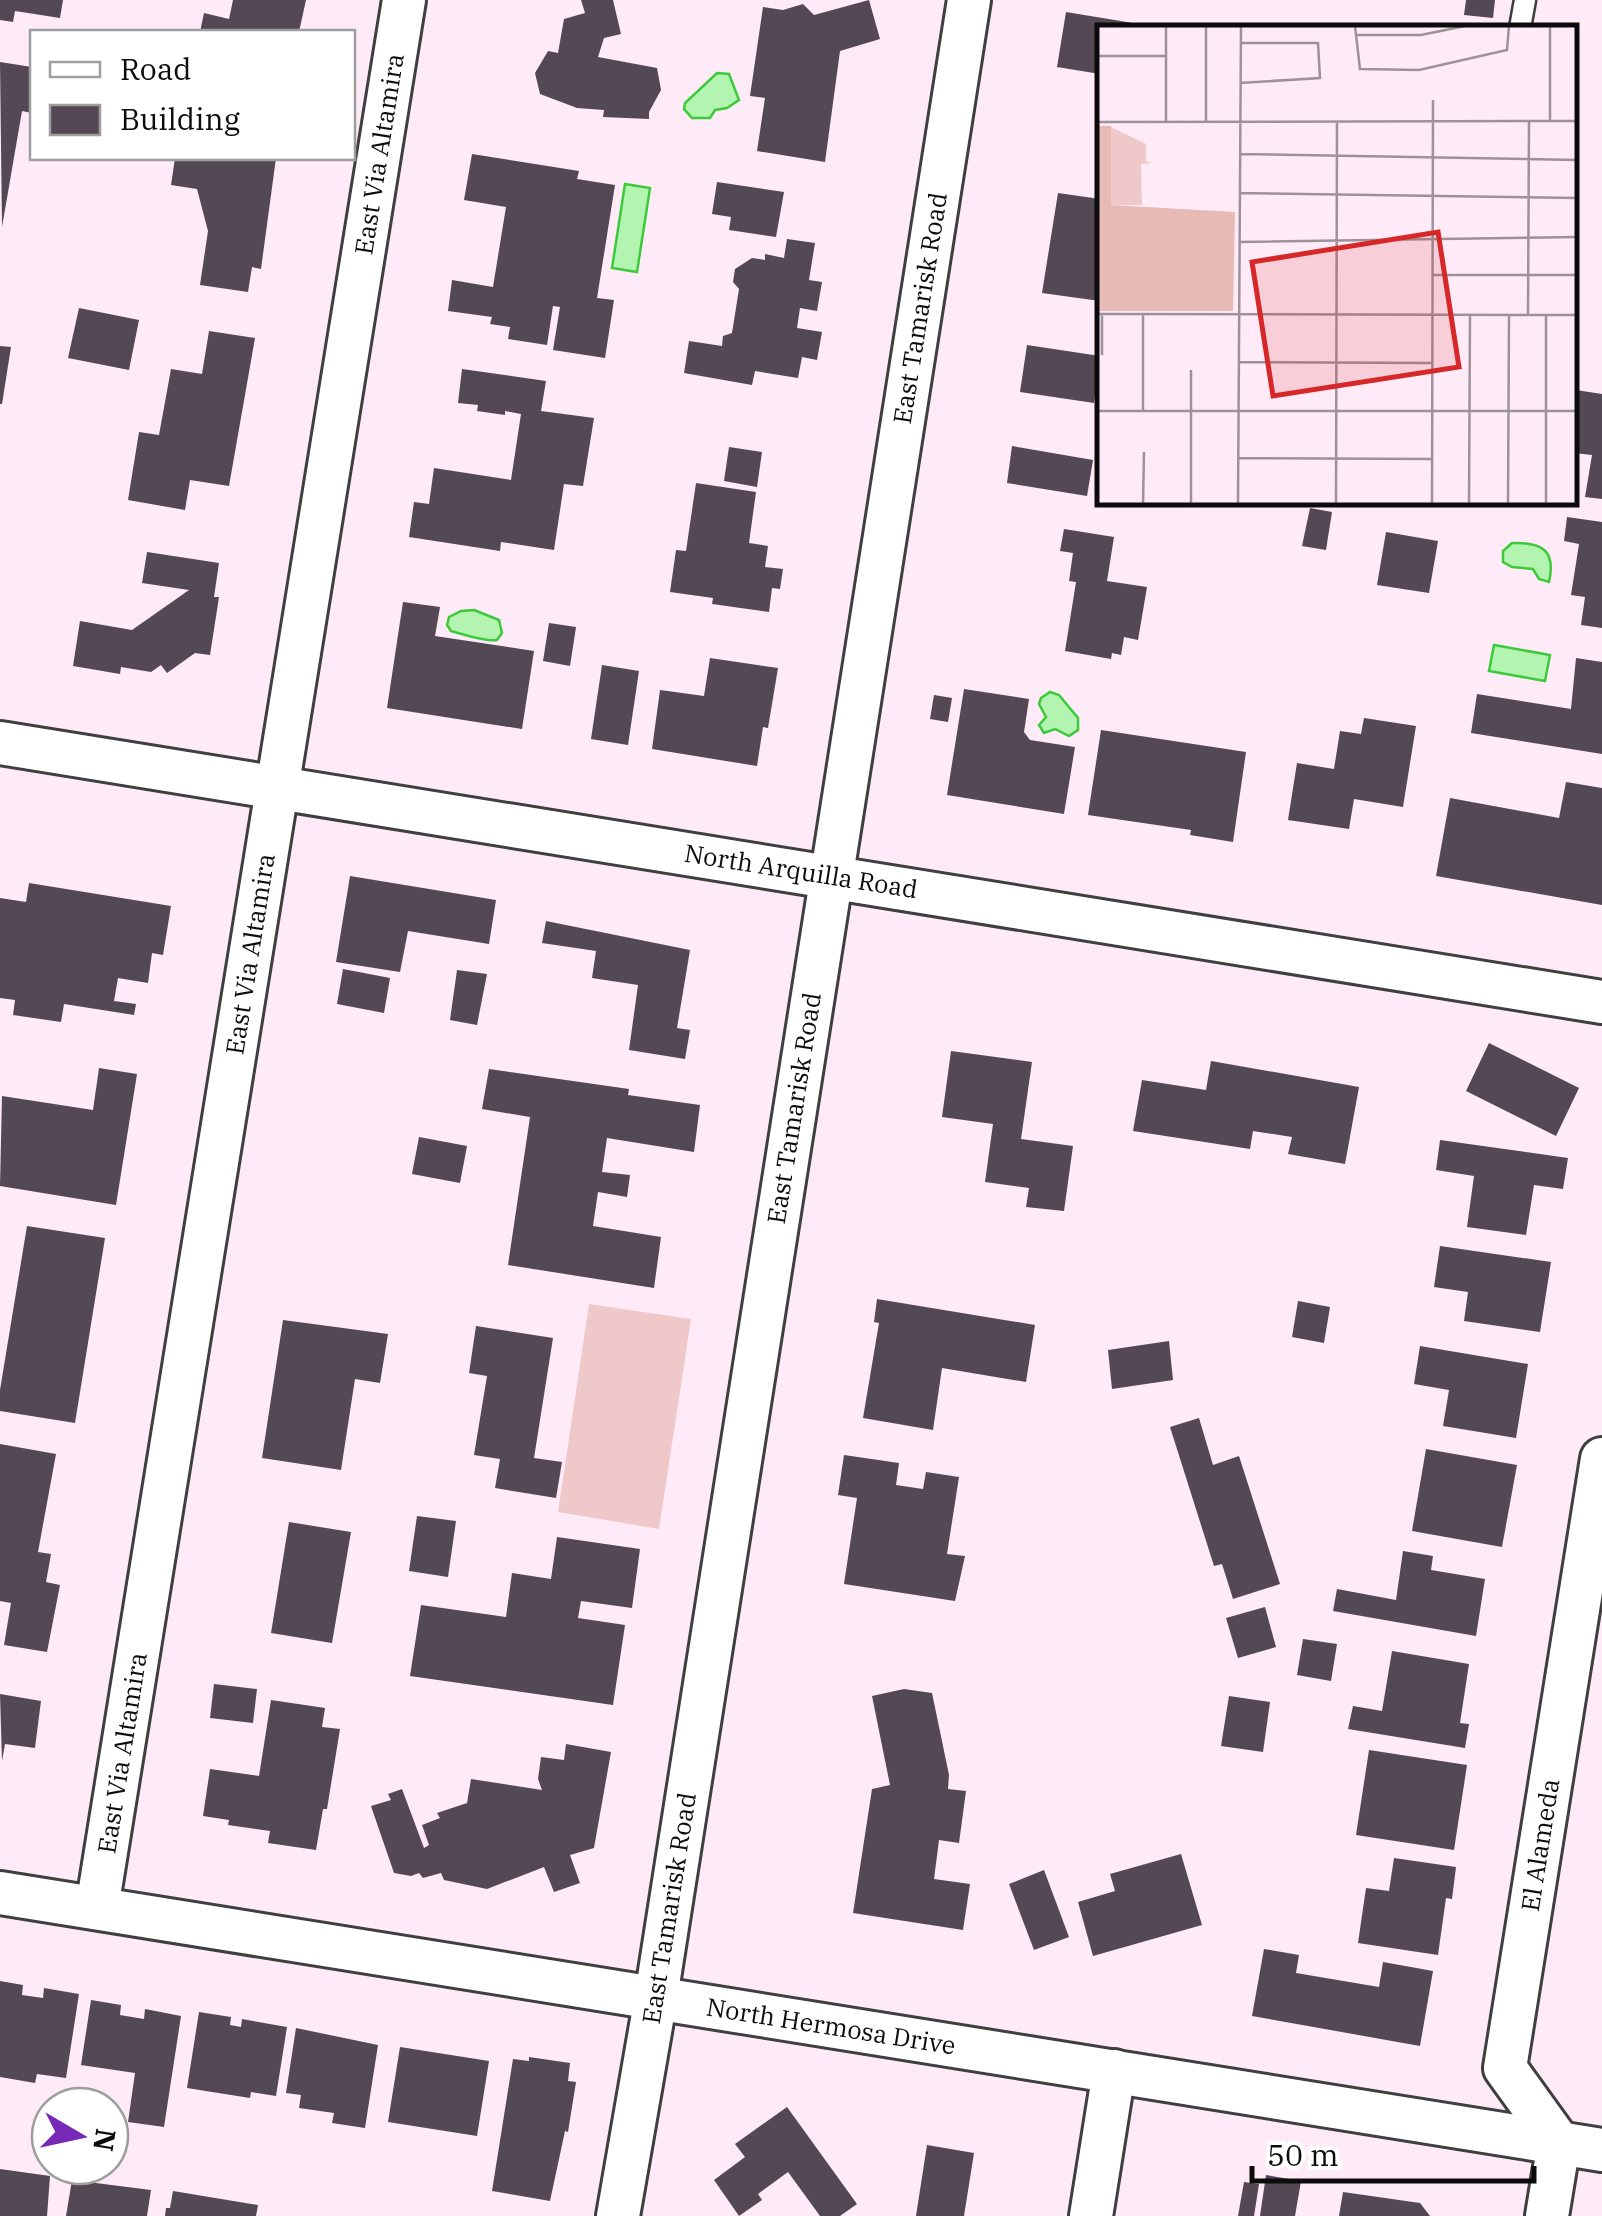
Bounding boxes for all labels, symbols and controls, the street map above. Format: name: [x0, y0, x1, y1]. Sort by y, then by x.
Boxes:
inset map: [1097, 25, 1577, 505]
legend: [30, 30, 355, 160]
text: Road: [120, 49, 192, 88]
street label: East Via Altamira: [346, 51, 411, 257]
text: Building: [120, 99, 240, 138]
street label: East Tamarisk Road: [885, 190, 954, 426]
street label: North Arquilla Road: [682, 836, 920, 905]
street label: East Via Altamira: [217, 851, 282, 1057]
street label: East Tamarisk Road: [759, 990, 828, 1226]
street label: East Via Altamira: [89, 1650, 154, 1856]
street label: El Alameda: [1513, 1776, 1566, 1914]
street label: East Tamarisk Road: [634, 1790, 703, 2026]
street label: North Hermosa Drive: [704, 1990, 958, 2061]
north arrow: [30, 2086, 130, 2186]
scale bar: [1252, 2121, 1534, 2183]
text: N: [85, 2126, 125, 2154]
text: 50 m: [1267, 2135, 1339, 2174]

